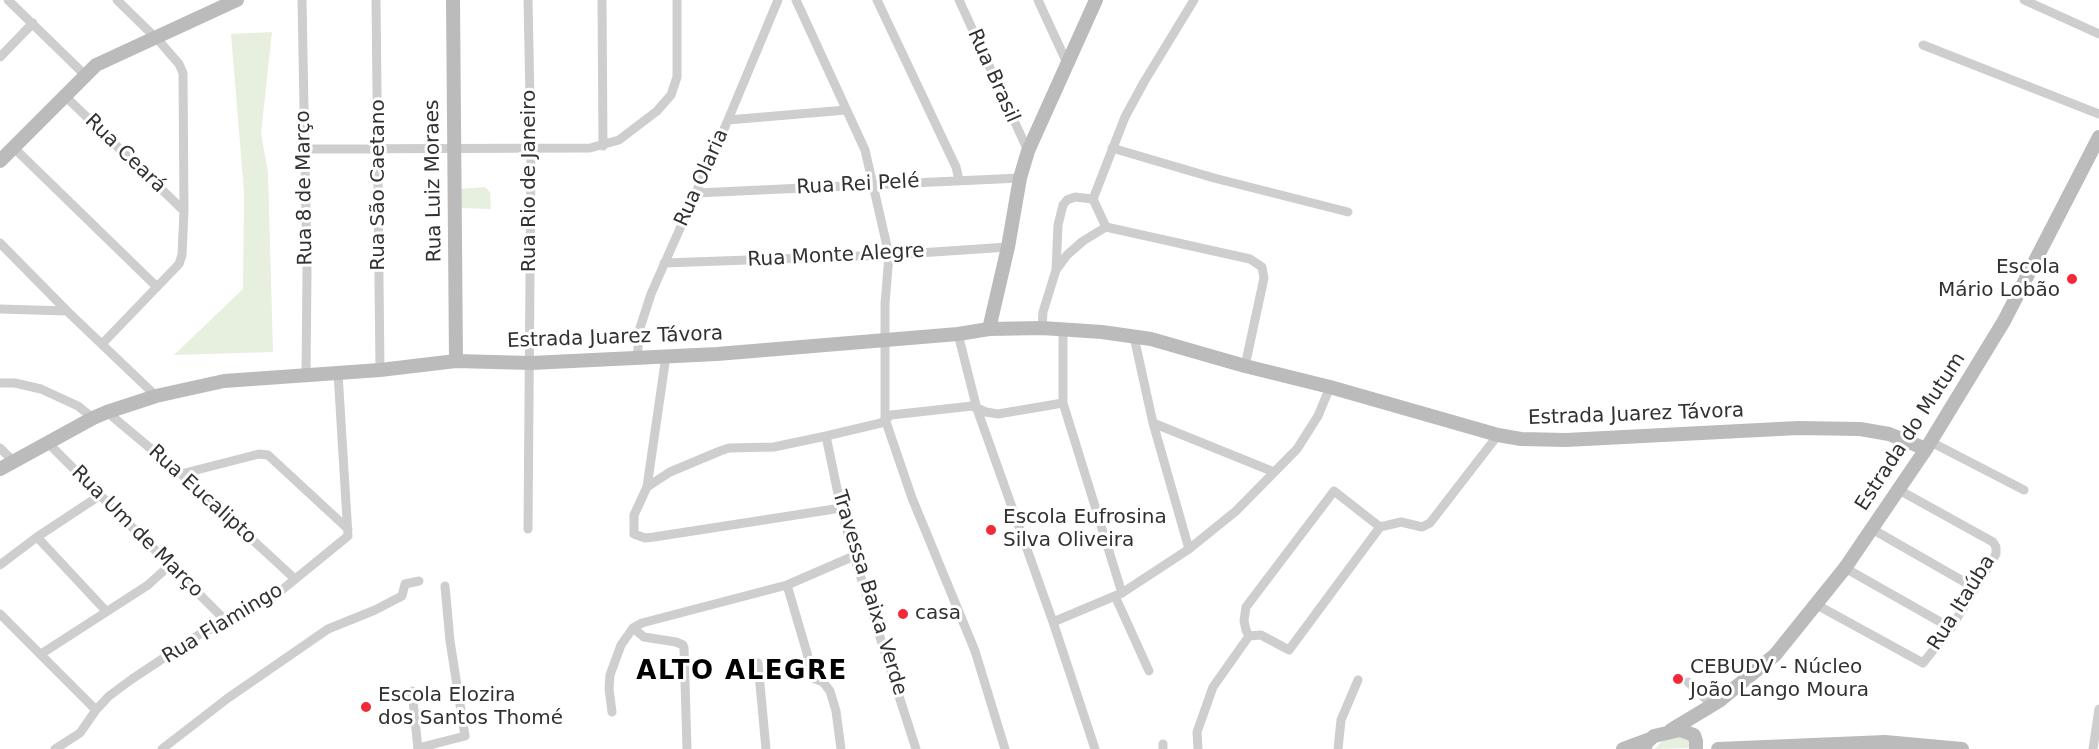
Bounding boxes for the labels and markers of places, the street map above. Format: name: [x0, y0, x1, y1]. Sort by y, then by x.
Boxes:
place label: Escola Mário Lobão: [1938, 256, 2060, 303]
marker: Escola Mário Lobão: [2065, 272, 2079, 286]
place label: Escola Eufrosina Silva Oliveira: [1003, 506, 1167, 553]
marker: Escola Eufrosina Silva Oliveira: [984, 523, 998, 537]
place label: casa: [915, 602, 961, 626]
marker: casa: [896, 607, 910, 621]
place label: CEBUDV - Núcleo João Lango Moura: [1690, 656, 1869, 703]
marker: CEBUDV - Núcleo João Lango Moura: [1671, 672, 1685, 686]
place label: Escola Elozira dos Santos Thomé: [378, 684, 563, 731]
marker: Escola Elozira dos Santos Thomé: [359, 700, 373, 714]

